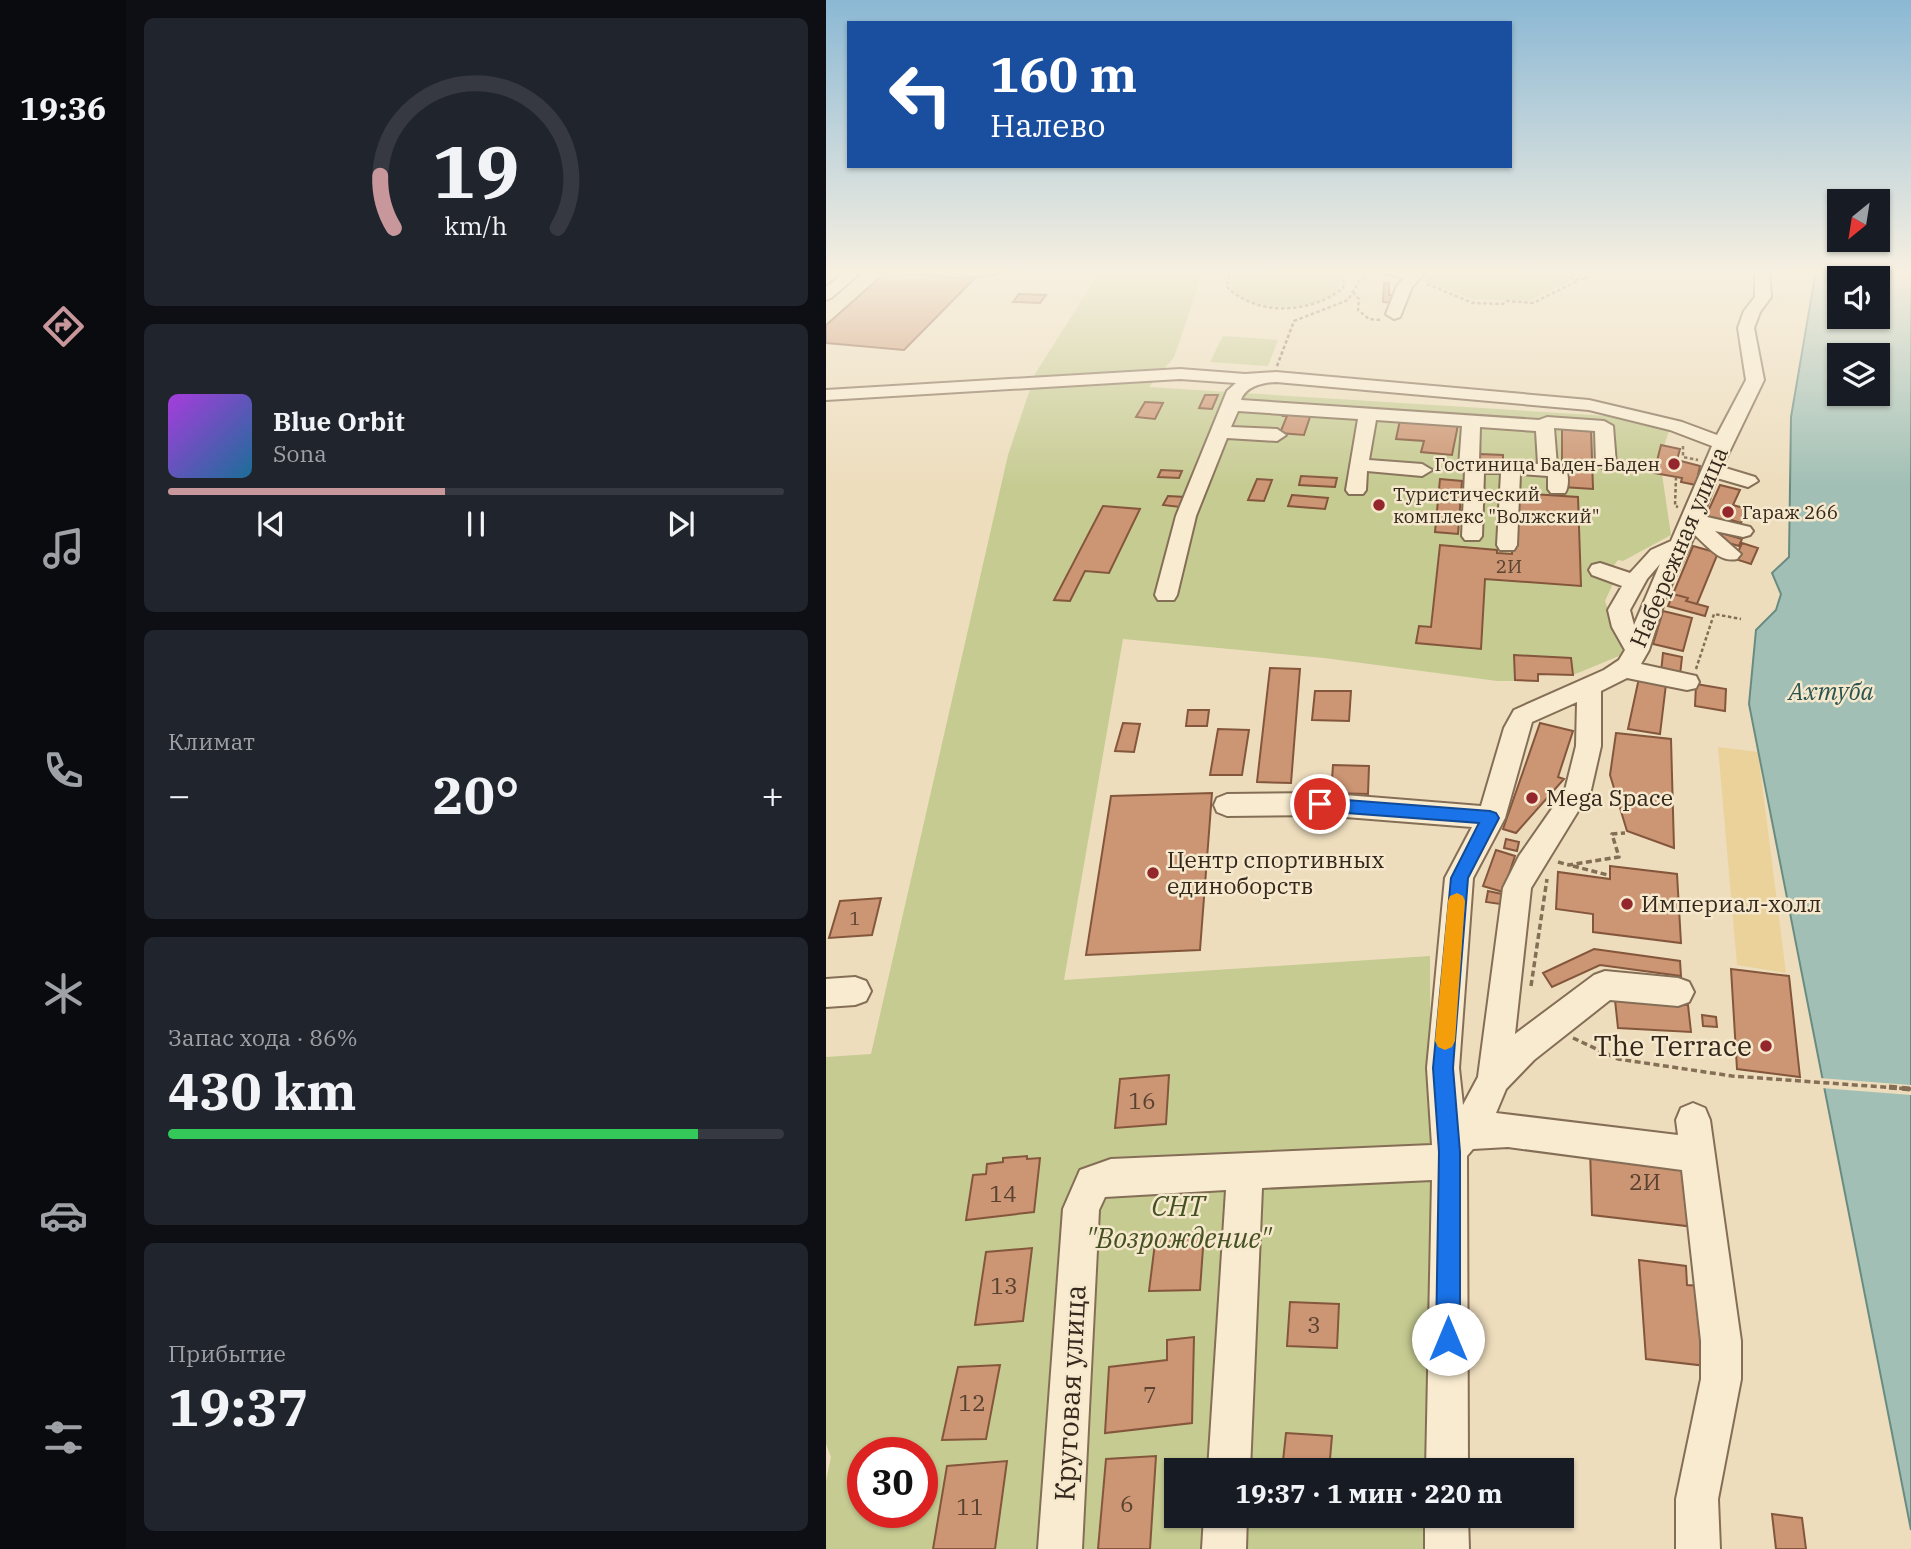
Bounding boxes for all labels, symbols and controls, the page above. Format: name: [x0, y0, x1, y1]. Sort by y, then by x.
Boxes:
text: 160 m: [990, 42, 1137, 105]
icon: left: [875, 49, 966, 140]
text: 19:36: [20, 87, 106, 129]
text: Налево: [990, 104, 1106, 146]
text: 19: [432, 123, 520, 218]
north arrow: [1827, 189, 1890, 252]
map controls: [1827, 189, 1890, 406]
text: km/h: [444, 209, 508, 242]
button: sound: [1827, 266, 1890, 329]
icon: directions: [39, 302, 88, 351]
button: layers: [1827, 343, 1890, 406]
text: Blue Orbit: [273, 404, 405, 438]
text: Sona: [273, 438, 327, 468]
street label: Набережная улица: [1622, 442, 1734, 652]
place label: Гостиница Баден-Баден: [1434, 452, 1660, 476]
marker: Гостиница Баден-Баден: [1666, 456, 1682, 472]
place label: Туристический комплекс "Волжский": [1393, 482, 1600, 528]
marker: Туристический комплекс "Волжский": [1371, 497, 1387, 513]
place label: Гараж 266: [1742, 500, 1838, 524]
marker: Гараж 266: [1720, 504, 1736, 520]
icon: previous: [252, 505, 290, 543]
icon: pause: [457, 505, 495, 543]
icon: next: [662, 505, 700, 543]
icon: music: [39, 524, 88, 573]
house number: 2И: [1496, 554, 1522, 578]
water label: Ахтуба: [1786, 675, 1874, 707]
text: Климат: [168, 726, 255, 756]
icon: phone: [39, 746, 88, 795]
text: 20°: [433, 761, 519, 828]
text: −: [168, 770, 191, 819]
text: +: [761, 770, 784, 819]
pin: [1290, 774, 1350, 834]
place label: Mega Space: [1546, 782, 1673, 812]
icon: arrive: [1301, 785, 1339, 823]
marker: Mega Space: [1524, 790, 1540, 806]
place label: Центр спортивных единоборств: [1167, 844, 1384, 900]
marker: Центр спортивных единоборств: [1145, 865, 1161, 881]
place label: Империал-холл: [1641, 888, 1821, 918]
marker: Империал-холл: [1619, 896, 1635, 912]
house number: 1: [849, 906, 861, 930]
icon: climate: [39, 969, 88, 1018]
text: Запас хода · 86%: [168, 1022, 358, 1052]
place label: The Terrace: [1593, 1027, 1752, 1064]
marker: The Terrace: [1758, 1038, 1774, 1054]
text: 430 km: [168, 1057, 357, 1124]
house number: 16: [1128, 1085, 1156, 1115]
house number: 2И: [1629, 1166, 1661, 1196]
house number: 14: [989, 1178, 1017, 1208]
park label: СНТ "Возрождение": [1085, 1187, 1273, 1256]
icon: car: [39, 1191, 88, 1240]
house number: 13: [990, 1270, 1018, 1300]
street label: Круговая улица: [1045, 1284, 1094, 1502]
position arrow: [1411, 1302, 1485, 1376]
house number: 3: [1307, 1309, 1321, 1339]
text: Прибытие: [168, 1338, 286, 1368]
text: 19:37: [168, 1373, 309, 1440]
house number: 7: [1143, 1379, 1157, 1409]
house number: 12: [958, 1387, 986, 1417]
icon: filters: [39, 1413, 88, 1462]
speed limit sign: 30: [847, 1437, 938, 1528]
text: 19:37 · 1 мин · 220 m: [1235, 1476, 1503, 1510]
house number: 6: [1120, 1488, 1134, 1518]
house number: 11: [956, 1491, 984, 1521]

